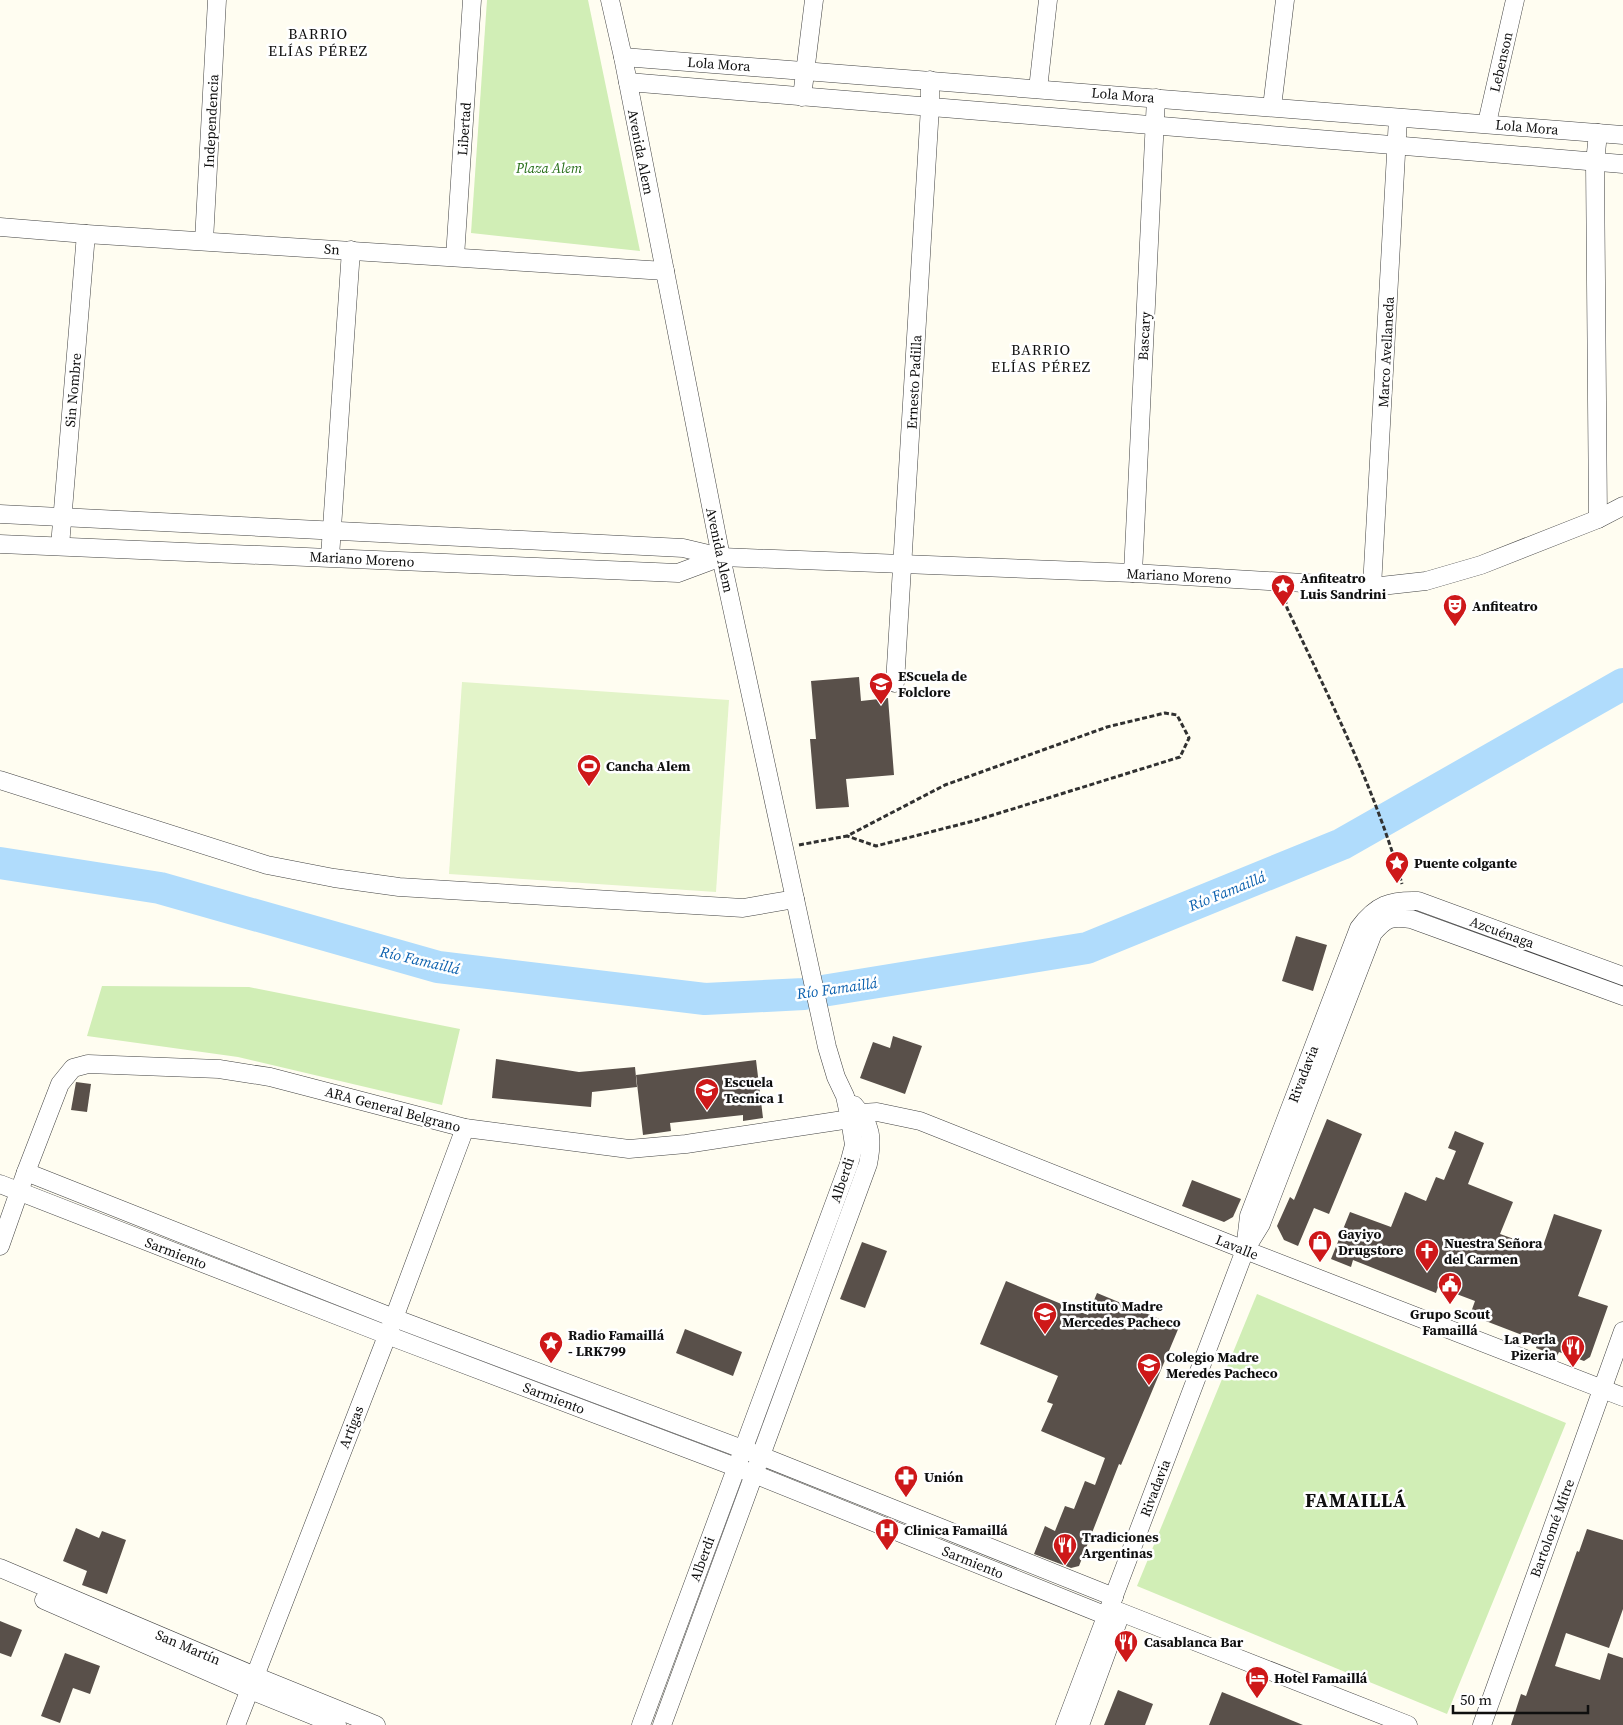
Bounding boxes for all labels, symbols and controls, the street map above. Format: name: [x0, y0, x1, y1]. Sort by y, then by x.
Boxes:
district label: BARRIO ELÍAS PÉREZ: [268, 23, 368, 61]
street label: Lebenson: [1484, 29, 1518, 94]
street label: Lola Mora: [687, 52, 752, 76]
street label: Independencia: [199, 73, 223, 169]
street label: Lola Mora: [1091, 82, 1156, 108]
street label: Libertad: [452, 102, 476, 156]
street label: Avenida Alem: [623, 108, 659, 197]
street label: Lola Mora: [1495, 114, 1560, 140]
park label: Plaza Alem: [515, 158, 583, 178]
street label: Sn: [323, 238, 341, 260]
street label: Marco Avellaneda: [1373, 295, 1399, 408]
street label: Bascary: [1133, 310, 1155, 361]
street label: Ernesto Padilla: [902, 333, 927, 430]
district label: BARRIO ELÍAS PÉREZ: [991, 339, 1091, 377]
street label: Sin Nombre: [60, 352, 86, 428]
street label: Avenida Alem: [701, 506, 739, 595]
street label: Mariano Moreno: [309, 546, 415, 572]
street label: Mariano Moreno: [1126, 563, 1232, 589]
place label: Anfiteatro Luis Sandrini: [1300, 568, 1387, 604]
place icon: Anfiteatro Luis Sandrini: [1270, 573, 1296, 607]
theatre icon: Anfiteatro: [1442, 593, 1468, 627]
place label: Anfiteatro: [1472, 596, 1538, 616]
place label: EScuela de Folclore: [898, 666, 967, 702]
school or university icon: EScuela de Folclore: [868, 671, 894, 705]
sports icon: Cancha Alem: [576, 753, 602, 787]
place label: Cancha Alem: [606, 756, 691, 776]
place icon: Puente colgante: [1384, 850, 1410, 884]
place label: Puente colgante: [1414, 853, 1517, 873]
water label: Río Famaillá: [1184, 866, 1269, 916]
street label: Azcuénaga: [1467, 911, 1538, 953]
water label: Río Famaillá: [377, 940, 462, 979]
water label: Río Famaillá: [794, 972, 879, 1004]
street label: Rivadavia: [1283, 1042, 1323, 1106]
place label: Escuela Tecnica 1: [724, 1072, 784, 1108]
school or university icon: Escuela Tecnica 1: [694, 1077, 720, 1111]
street label: ARA General Belgrano: [323, 1081, 463, 1137]
street label: Alberdi: [825, 1155, 859, 1205]
place label: Gayiyo Drugstore: [1338, 1224, 1403, 1260]
street label: Lavalle: [1213, 1229, 1261, 1265]
shop icon: Gayiyo Drugstore: [1307, 1229, 1333, 1263]
street label: Sarmiento: [142, 1232, 210, 1274]
place label: Nuestra Señora del Carmen: [1444, 1233, 1543, 1269]
church icon: Nuestra Señora del Carmen: [1414, 1238, 1440, 1272]
public building icon: Grupo Scout Famaillá: [1437, 1271, 1463, 1305]
place label: Instituto Madre Mercedes Pacheco: [1062, 1296, 1181, 1332]
school or university icon: Instituto Madre Mercedes Pacheco: [1032, 1301, 1058, 1335]
place label: Grupo Scout Famaillá: [1410, 1304, 1491, 1340]
place label: Radio Famaillá - LRK799: [568, 1325, 665, 1361]
place label: La Perla Pizeria: [1504, 1329, 1557, 1365]
place icon: Radio Famaillá - LRK799: [538, 1330, 564, 1364]
restaurant icon: La Perla Pizeria: [1560, 1334, 1586, 1368]
place label: Colegio Madre Meredes Pacheco: [1166, 1347, 1278, 1383]
school or university icon: Colegio Madre Meredes Pacheco: [1136, 1352, 1162, 1386]
street label: Sarmiento: [520, 1377, 588, 1419]
street label: Artigas: [334, 1403, 368, 1451]
street label: Rivadavia: [1135, 1456, 1175, 1520]
pharmacy icon: Unión: [893, 1464, 919, 1498]
place label: Unión: [924, 1467, 964, 1487]
street label: Bartolomé Mitre: [1525, 1476, 1579, 1580]
district label: FAMAILLÁ: [1305, 1487, 1407, 1513]
hospital icon: Clinica Famaillá: [874, 1517, 900, 1551]
place label: Clinica Famaillá: [904, 1520, 1008, 1540]
place label: Tradiciones Argentinas: [1082, 1527, 1159, 1563]
restaurant icon: Tradiciones Argentinas: [1052, 1532, 1078, 1566]
street label: Alberdi: [685, 1534, 719, 1584]
street label: Sarmiento: [939, 1541, 1007, 1584]
street label: San Martín: [152, 1624, 224, 1670]
restaurant icon: Casablanca Bar: [1113, 1629, 1139, 1663]
place label: Casablanca Bar: [1144, 1632, 1244, 1652]
hotel icon: Hotel Famaillá: [1244, 1665, 1270, 1699]
place label: Hotel Famaillá: [1274, 1668, 1368, 1688]
scale bar: [1453, 1682, 1588, 1714]
text: 50 m: [1460, 1689, 1492, 1710]

